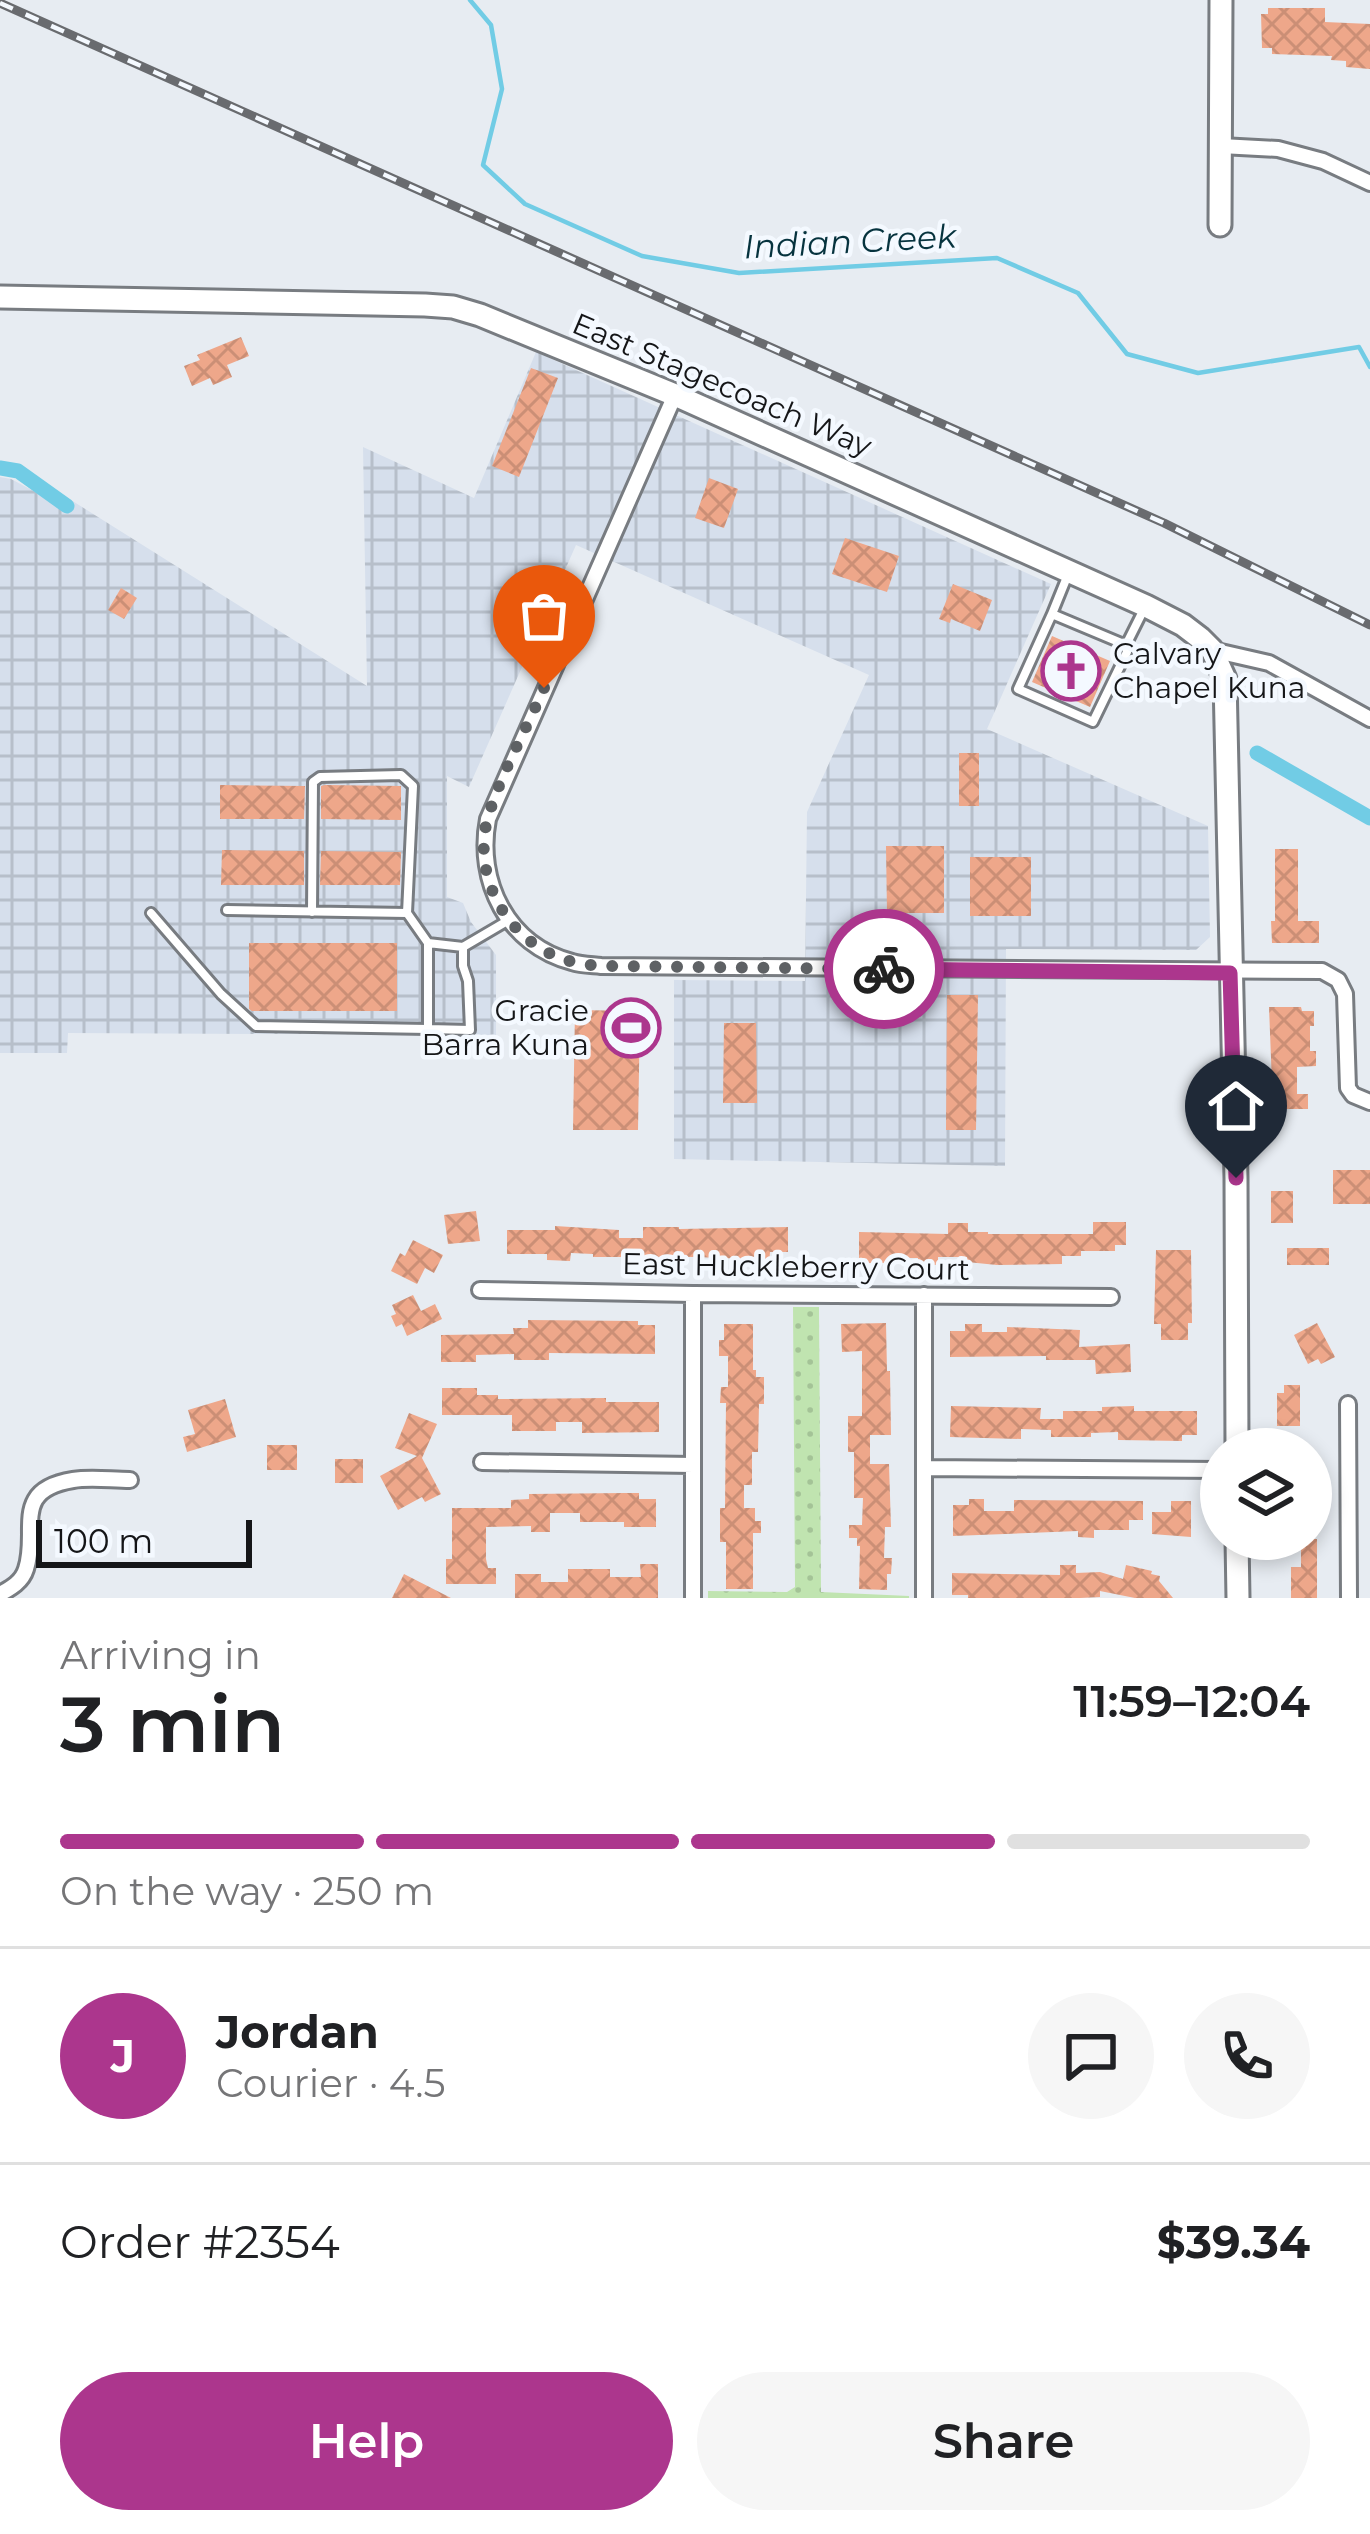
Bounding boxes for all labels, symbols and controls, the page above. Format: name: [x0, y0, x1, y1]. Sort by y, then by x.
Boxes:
water label: Indian Creek: [743, 215, 959, 267]
street label: East Stagecoach Way: [567, 305, 878, 465]
pin: [493, 565, 595, 688]
icon: bag: [511, 583, 577, 649]
place label: Calvary Chapel Kuna: [1113, 635, 1306, 706]
church icon: Calvary Chapel Kuna: [1040, 640, 1102, 702]
courier: [824, 909, 944, 1029]
icon: bike: [851, 936, 917, 1002]
place label: Gracie Barra Kuna: [422, 992, 589, 1063]
sports icon: Gracie Barra Kuna: [600, 997, 662, 1059]
pin: [1185, 1055, 1287, 1178]
icon: home: [1203, 1073, 1269, 1139]
street label: East Huckleberry Court: [622, 1245, 970, 1288]
map controls: [1200, 1428, 1332, 1560]
button: layers: [1200, 1428, 1332, 1560]
scale bar: [36, 1514, 252, 1567]
text: 100 m: [54, 1521, 153, 1561]
text: Arriving in: [60, 1631, 261, 1679]
text: 11:59–12:04: [1073, 1673, 1310, 1728]
text: 3 min: [60, 1676, 285, 1772]
text: On the way · 250 m: [60, 1867, 434, 1915]
button: chat: [1028, 1993, 1154, 2119]
button: phone: [1184, 1993, 1310, 2119]
text: Jordan: [216, 2004, 379, 2059]
text: J: [111, 2028, 135, 2083]
text: Courier · 4.5: [216, 2059, 446, 2107]
text: Order #2354: [60, 2214, 340, 2269]
text: $39.34: [1157, 2214, 1310, 2269]
button: Help: [60, 2372, 673, 2510]
button: Share: [697, 2372, 1310, 2510]

